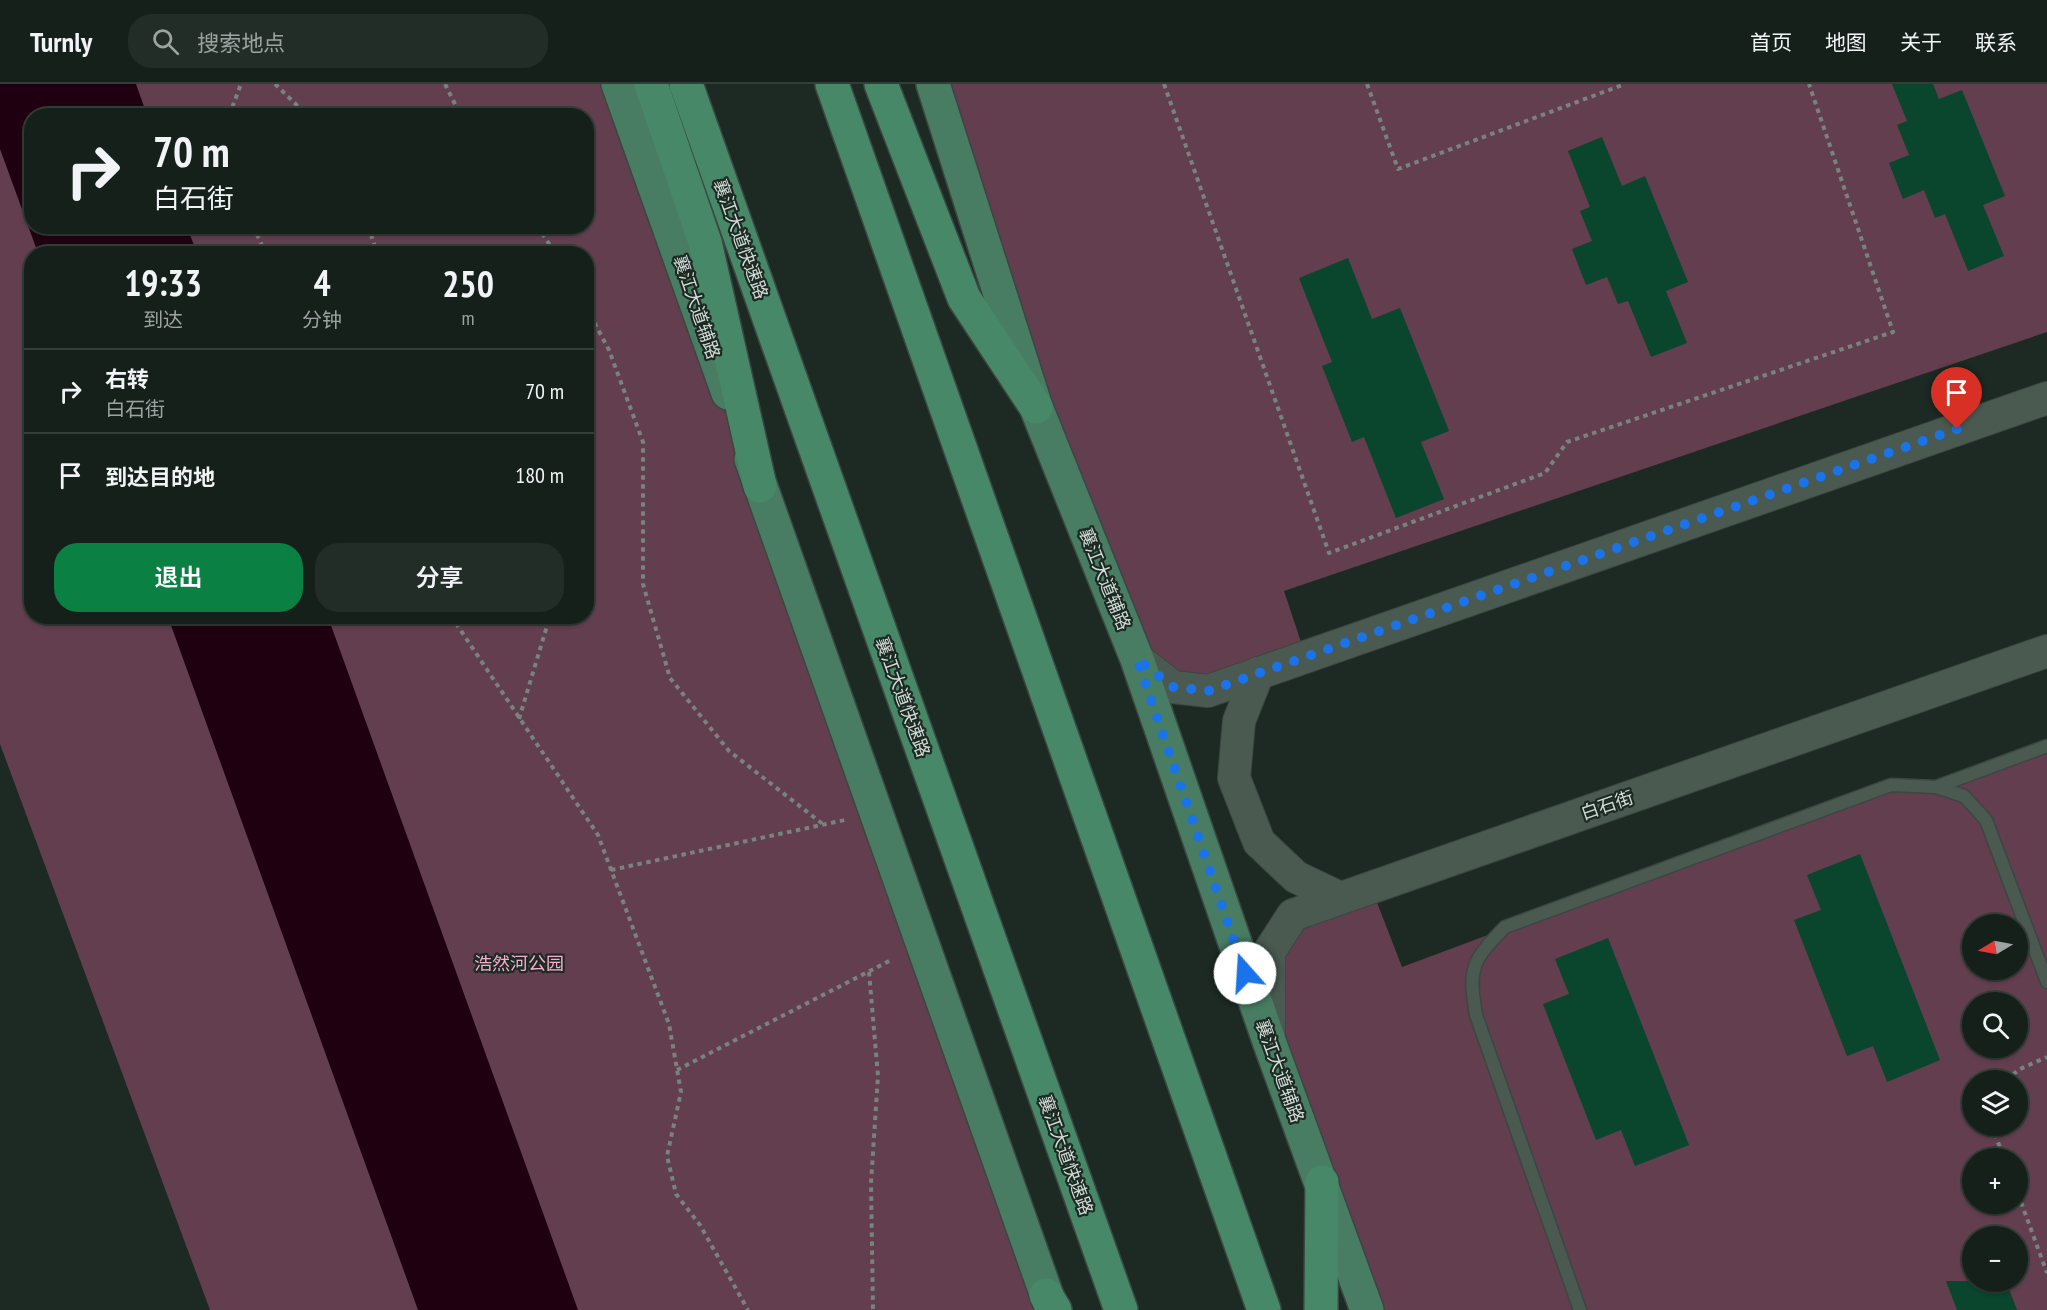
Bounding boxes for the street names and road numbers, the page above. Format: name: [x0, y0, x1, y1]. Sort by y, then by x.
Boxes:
street label: 襄江大道快速路: [709, 176, 773, 302]
street label: 襄江大道辅路: [669, 252, 725, 362]
street label: 襄江大道辅路: [1074, 525, 1136, 633]
street label: 襄江大道快速路: [871, 634, 935, 760]
street label: 白石街: [1578, 785, 1636, 825]
street label: 襄江大道辅路: [1251, 1016, 1309, 1126]
street label: 襄江大道快速路: [1034, 1092, 1098, 1218]

